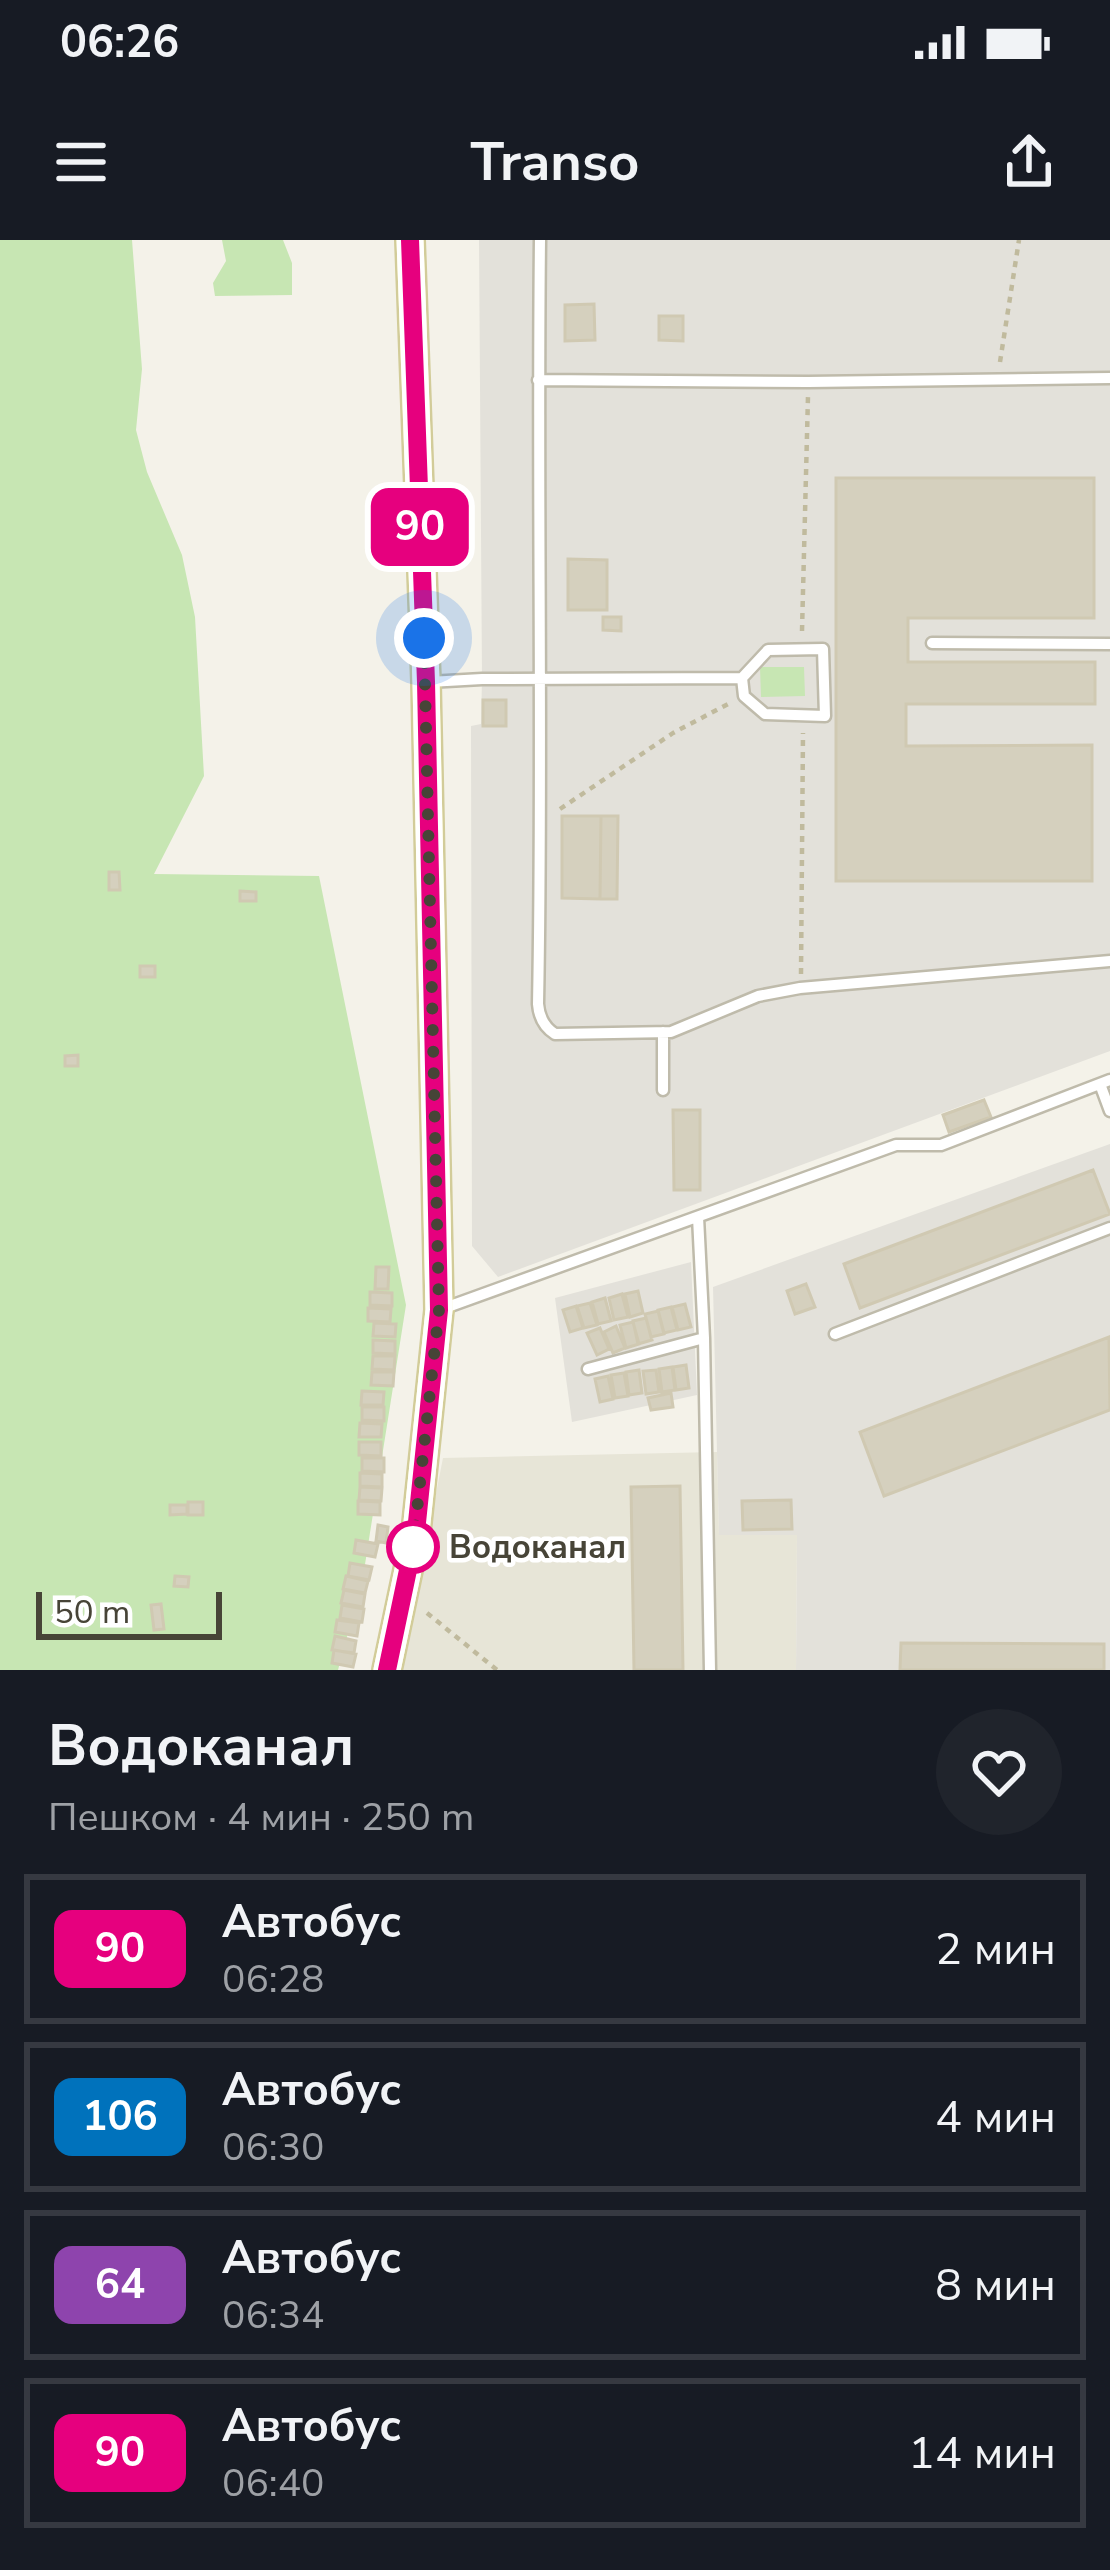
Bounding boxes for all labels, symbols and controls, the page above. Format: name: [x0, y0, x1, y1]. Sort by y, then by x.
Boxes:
text: 06:26: [60, 12, 179, 73]
text: Transo: [471, 125, 639, 199]
icon: menu: [48, 129, 114, 195]
icon: share: [996, 129, 1062, 195]
line badge: 90: [366, 488, 474, 566]
text: 90: [395, 498, 445, 555]
your location: [394, 608, 454, 668]
marker: Водоканал: [388, 1522, 438, 1572]
place label: Водоканал: [449, 1525, 626, 1570]
scale bar: [36, 1586, 222, 1639]
text: 50 m: [54, 1590, 130, 1635]
text: Водоканал: [48, 1707, 354, 1785]
button: heart: [936, 1709, 1062, 1835]
text: Пешком · 4 мин · 250 m: [48, 1791, 474, 1844]
text: Автобус: [222, 1892, 401, 1953]
text: 2 мин: [935, 1919, 1056, 1980]
text: 90: [95, 1920, 145, 1977]
text: 06:28: [222, 1953, 325, 2006]
text: Автобус: [222, 2060, 401, 2121]
text: 4 мин: [935, 2087, 1056, 2148]
text: 106: [82, 2088, 158, 2145]
text: 06:30: [222, 2121, 325, 2174]
text: Автобус: [222, 2228, 401, 2289]
text: 8 мин: [935, 2255, 1056, 2316]
text: 64: [95, 2256, 145, 2313]
text: 06:34: [222, 2289, 325, 2342]
text: Автобус: [222, 2396, 401, 2457]
text: 14 мин: [908, 2423, 1056, 2484]
text: 90: [95, 2424, 145, 2481]
text: 06:40: [222, 2457, 325, 2510]

